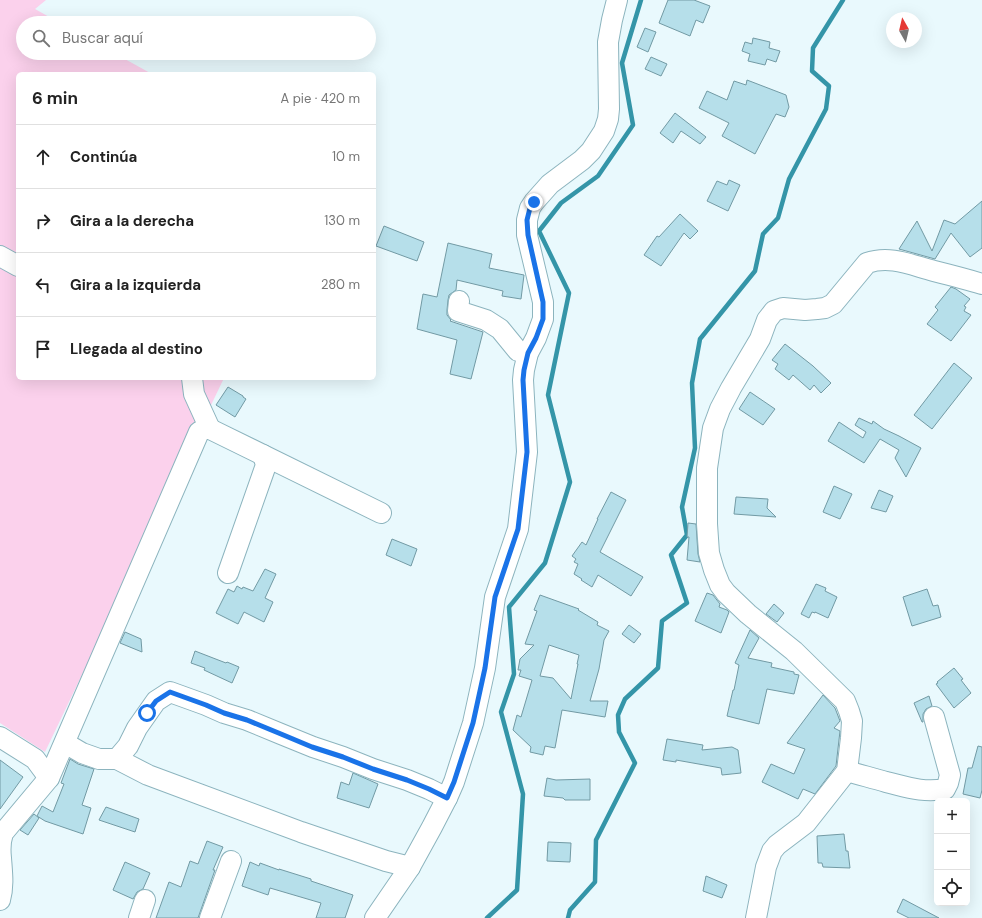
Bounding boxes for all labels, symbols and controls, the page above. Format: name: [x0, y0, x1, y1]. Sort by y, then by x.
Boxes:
north arrow: [886, 12, 922, 48]
search box: [16, 16, 376, 60]
icon: search: [30, 27, 52, 49]
text: Buscar aquí: [62, 28, 143, 48]
text: 6 min: [32, 87, 78, 109]
text: A pie · 420 m: [281, 90, 360, 107]
icon: ahead: [32, 146, 54, 168]
text: Continúa: [70, 147, 137, 167]
text: 10 m: [332, 148, 360, 165]
route end: [525, 193, 543, 211]
icon: right: [32, 210, 54, 232]
text: Gira a la derecha: [70, 211, 194, 231]
text: 130 m: [324, 212, 360, 229]
icon: left: [32, 274, 54, 296]
text: Gira a la izquierda: [70, 275, 201, 295]
text: 280 m: [321, 276, 360, 293]
icon: arrive: [32, 338, 54, 360]
text: Llegada al destino: [70, 339, 203, 359]
route start: [138, 704, 156, 722]
map controls: [934, 798, 970, 906]
button: +: [934, 798, 970, 834]
button: −: [934, 834, 970, 870]
button: locate: [934, 870, 970, 906]

